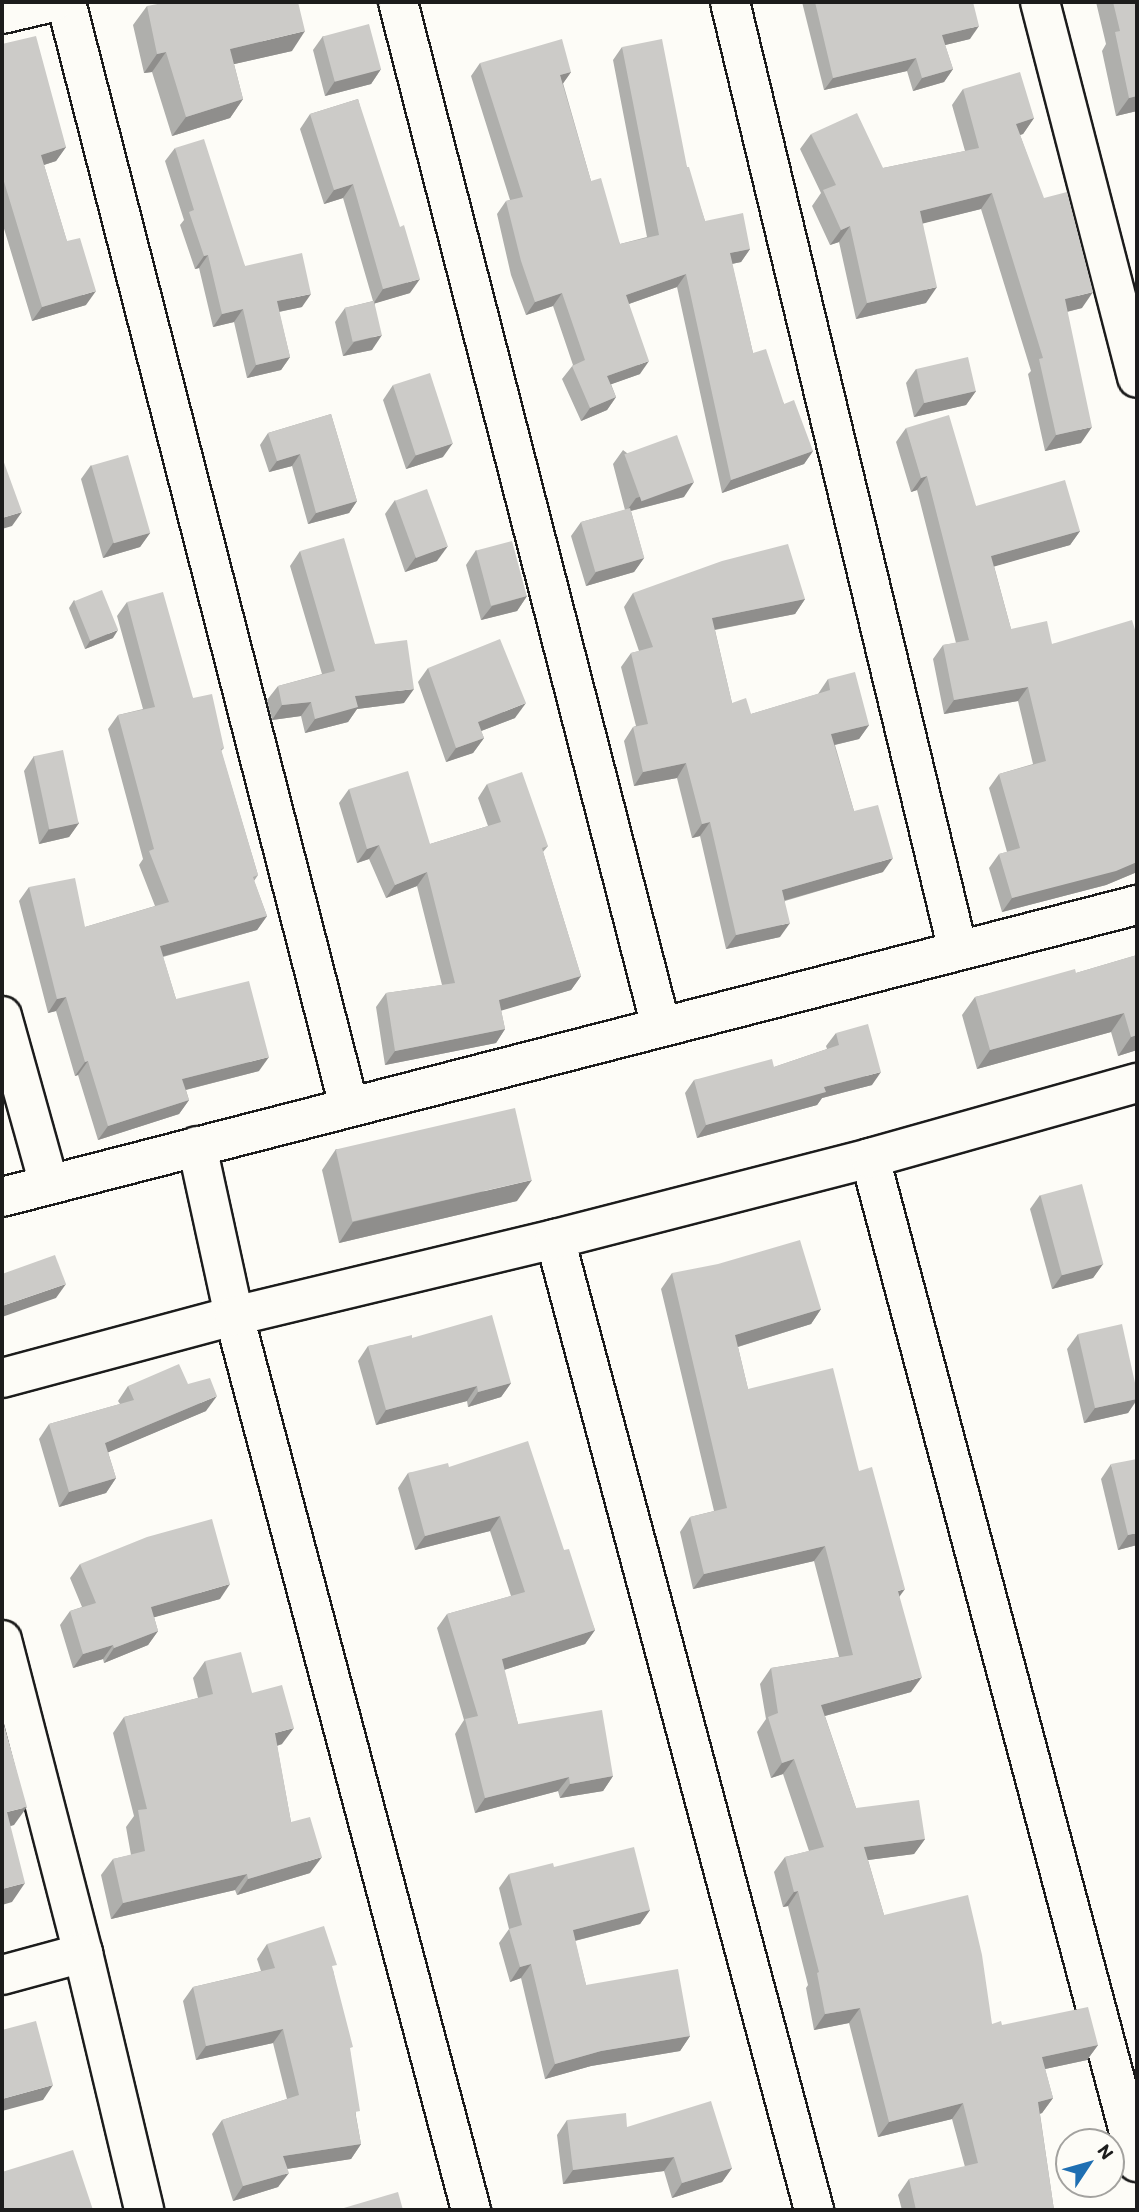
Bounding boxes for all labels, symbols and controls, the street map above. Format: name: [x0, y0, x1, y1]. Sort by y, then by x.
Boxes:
north arrow: [1055, 2128, 1125, 2198]
text: N: [1093, 2140, 1119, 2163]

